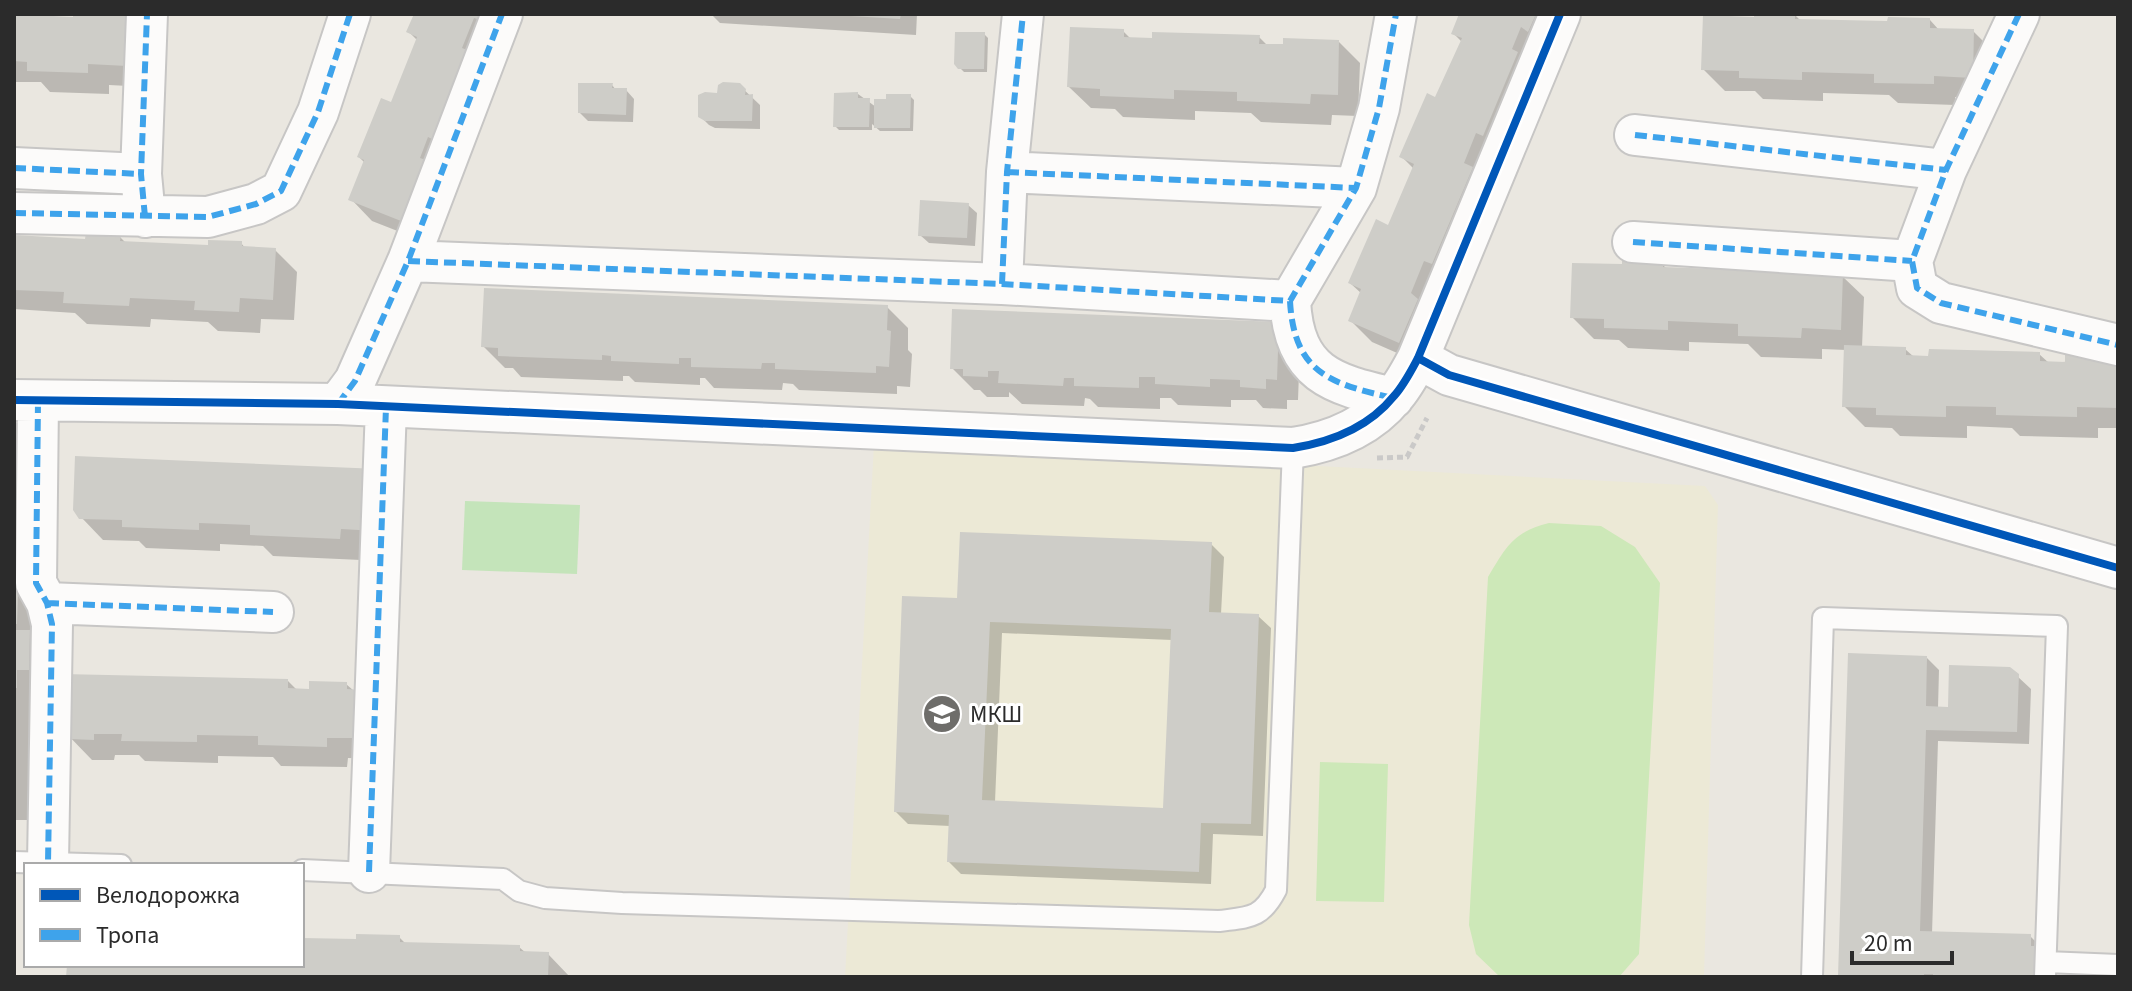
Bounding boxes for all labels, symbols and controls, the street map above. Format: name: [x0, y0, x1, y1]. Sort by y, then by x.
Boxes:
school or university icon: МКШ: [921, 693, 963, 735]
place label: МКШ: [970, 697, 1022, 732]
legend: [24, 863, 304, 967]
text: Велодорожка: [96, 878, 240, 913]
scale bar: [1852, 915, 1952, 965]
text: Тропа: [96, 918, 159, 953]
text: 20 m: [1864, 926, 1913, 961]

